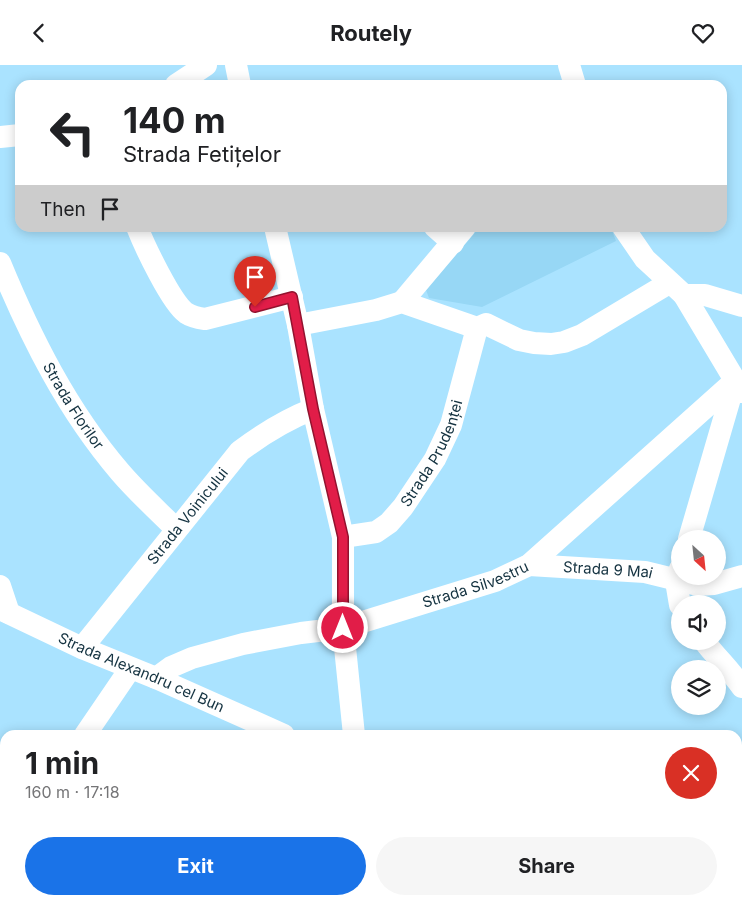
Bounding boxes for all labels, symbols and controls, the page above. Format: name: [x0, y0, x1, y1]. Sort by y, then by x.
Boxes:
icon: back: [25, 19, 53, 47]
icon: heart: [689, 19, 717, 47]
text: Routely: [330, 20, 412, 46]
text: 140 m: [123, 99, 226, 141]
icon: left: [40, 100, 105, 165]
text: Strada Fetițelor: [123, 141, 281, 167]
icon: arrive: [96, 195, 124, 223]
text: Then: [40, 198, 86, 221]
pin: [234, 256, 276, 307]
icon: arrive: [241, 263, 269, 291]
street label: Strada Florilor: [39, 359, 109, 453]
street label: Strada Prudenței: [396, 398, 466, 510]
street label: Strada Voinicului: [143, 464, 232, 568]
north arrow: [671, 530, 726, 585]
map controls: [671, 530, 726, 715]
street label: Strada Silvestru: [420, 557, 531, 612]
street label: Strada 9 Mai: [563, 557, 655, 583]
button: sound: [671, 595, 726, 650]
position arrow: [316, 601, 368, 653]
street label: Strada Alexandru cel Bun: [55, 628, 228, 716]
button: layers: [671, 660, 726, 715]
text: 1 min: [25, 745, 99, 781]
button: close: [665, 747, 717, 799]
text: 160 m · 17:18: [25, 782, 120, 802]
button: Exit: [25, 837, 366, 895]
button: Share: [376, 837, 717, 895]

